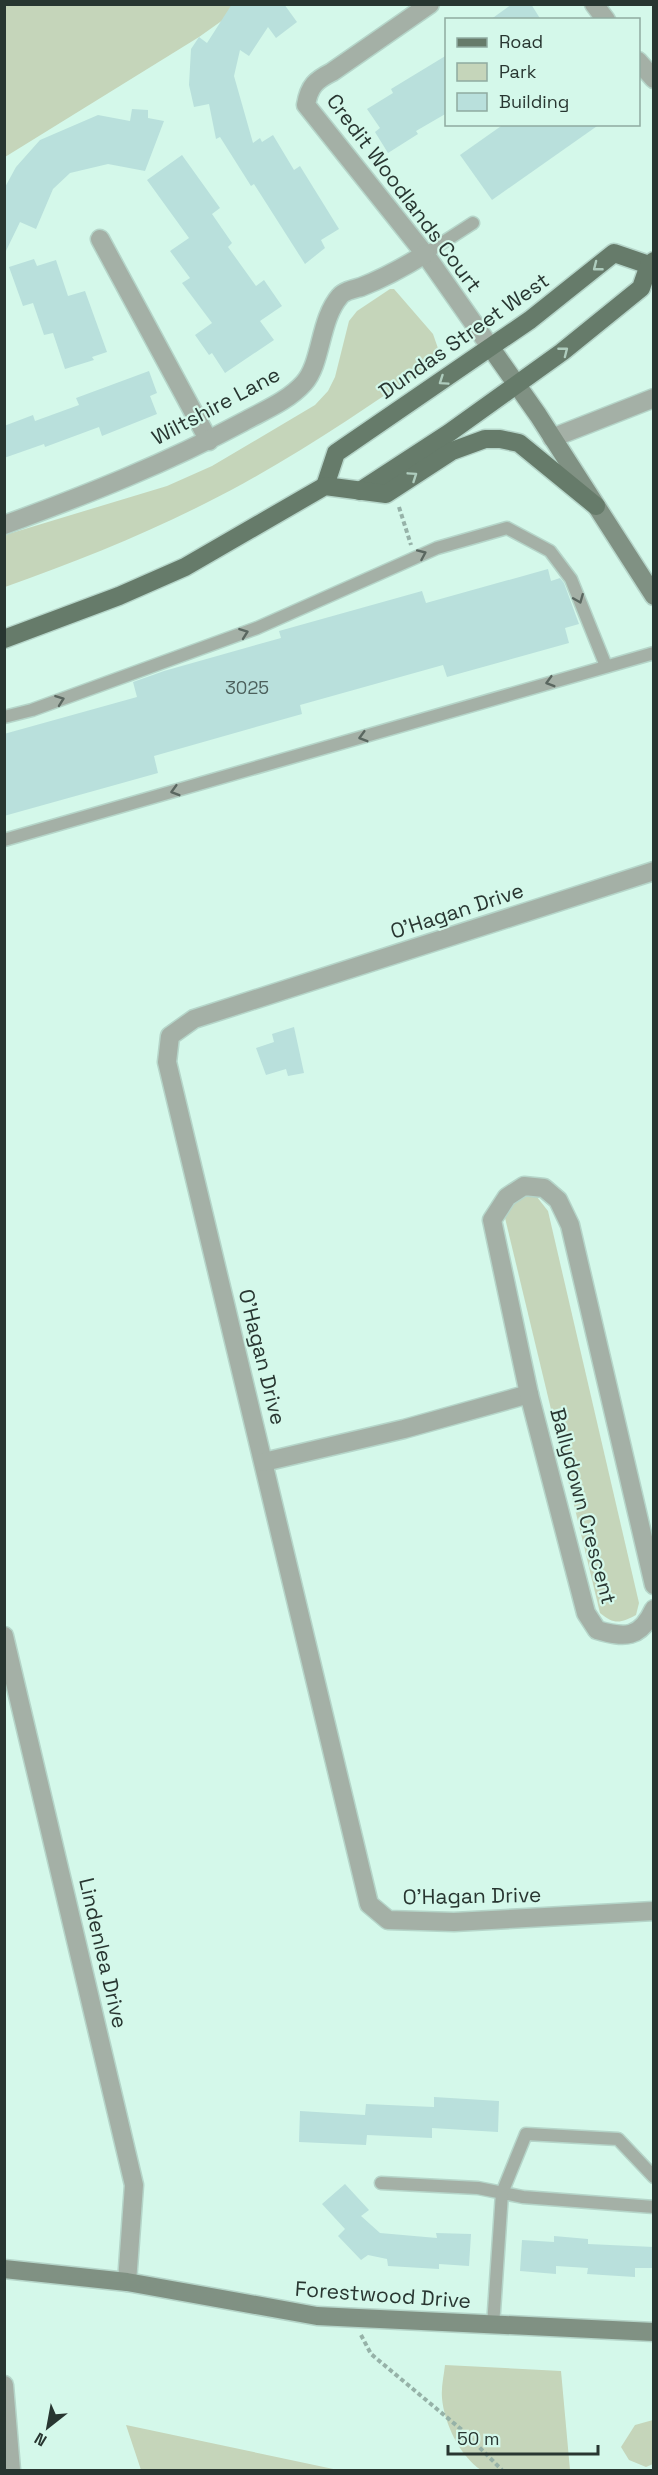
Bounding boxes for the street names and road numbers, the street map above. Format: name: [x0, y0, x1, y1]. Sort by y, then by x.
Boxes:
street label: Credit Woodlands Court: [321, 88, 488, 297]
street label: Dundas Street West: [373, 267, 554, 405]
street label: Wiltshire Lane: [147, 360, 285, 451]
street label: O'Hagan Drive: [387, 876, 527, 945]
street label: O'Hagan Drive: [233, 1286, 292, 1427]
street label: Ballydown Crescent: [544, 1405, 623, 1607]
street label: Lindenlea Drive: [73, 1875, 134, 2031]
street label: O'Hagan Drive: [402, 1881, 542, 1910]
street label: Forestwood Drive: [294, 2275, 472, 2314]

